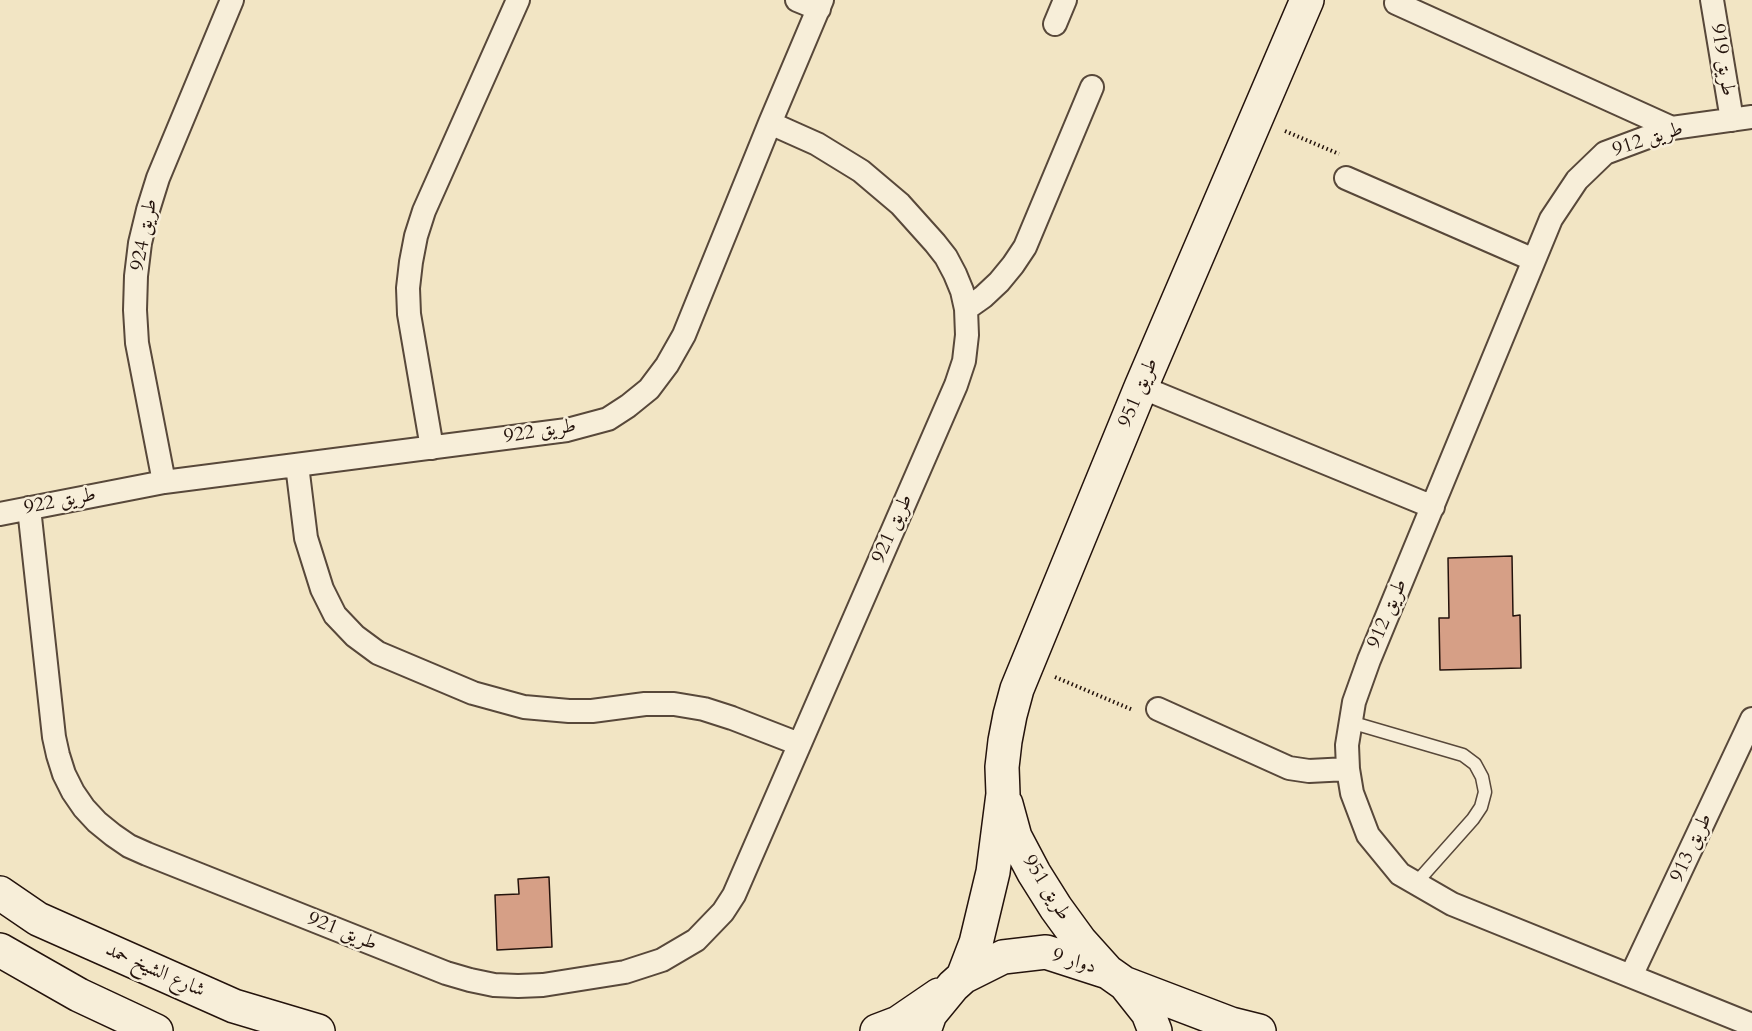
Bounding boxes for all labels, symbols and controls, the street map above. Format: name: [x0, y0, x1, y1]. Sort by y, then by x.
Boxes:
street label: طريق 919: [1704, 22, 1740, 98]
street label: طريق 912: [1610, 117, 1686, 163]
street label: طريق 924: [126, 197, 164, 273]
street label: طريق 951: [1114, 355, 1164, 431]
street label: طريق 922: [502, 414, 578, 450]
street label: طريق 922: [22, 483, 98, 521]
street label: طريق 921: [867, 491, 919, 567]
street label: طريق 912: [1363, 576, 1413, 652]
street label: طريق 913: [1666, 810, 1718, 886]
street label: طريق 951: [1017, 851, 1075, 925]
street label: طريق 921: [304, 907, 380, 957]
street label: شارع الشيخ حمد: [102, 938, 208, 1004]
street label: دوار 9: [1049, 944, 1099, 980]

